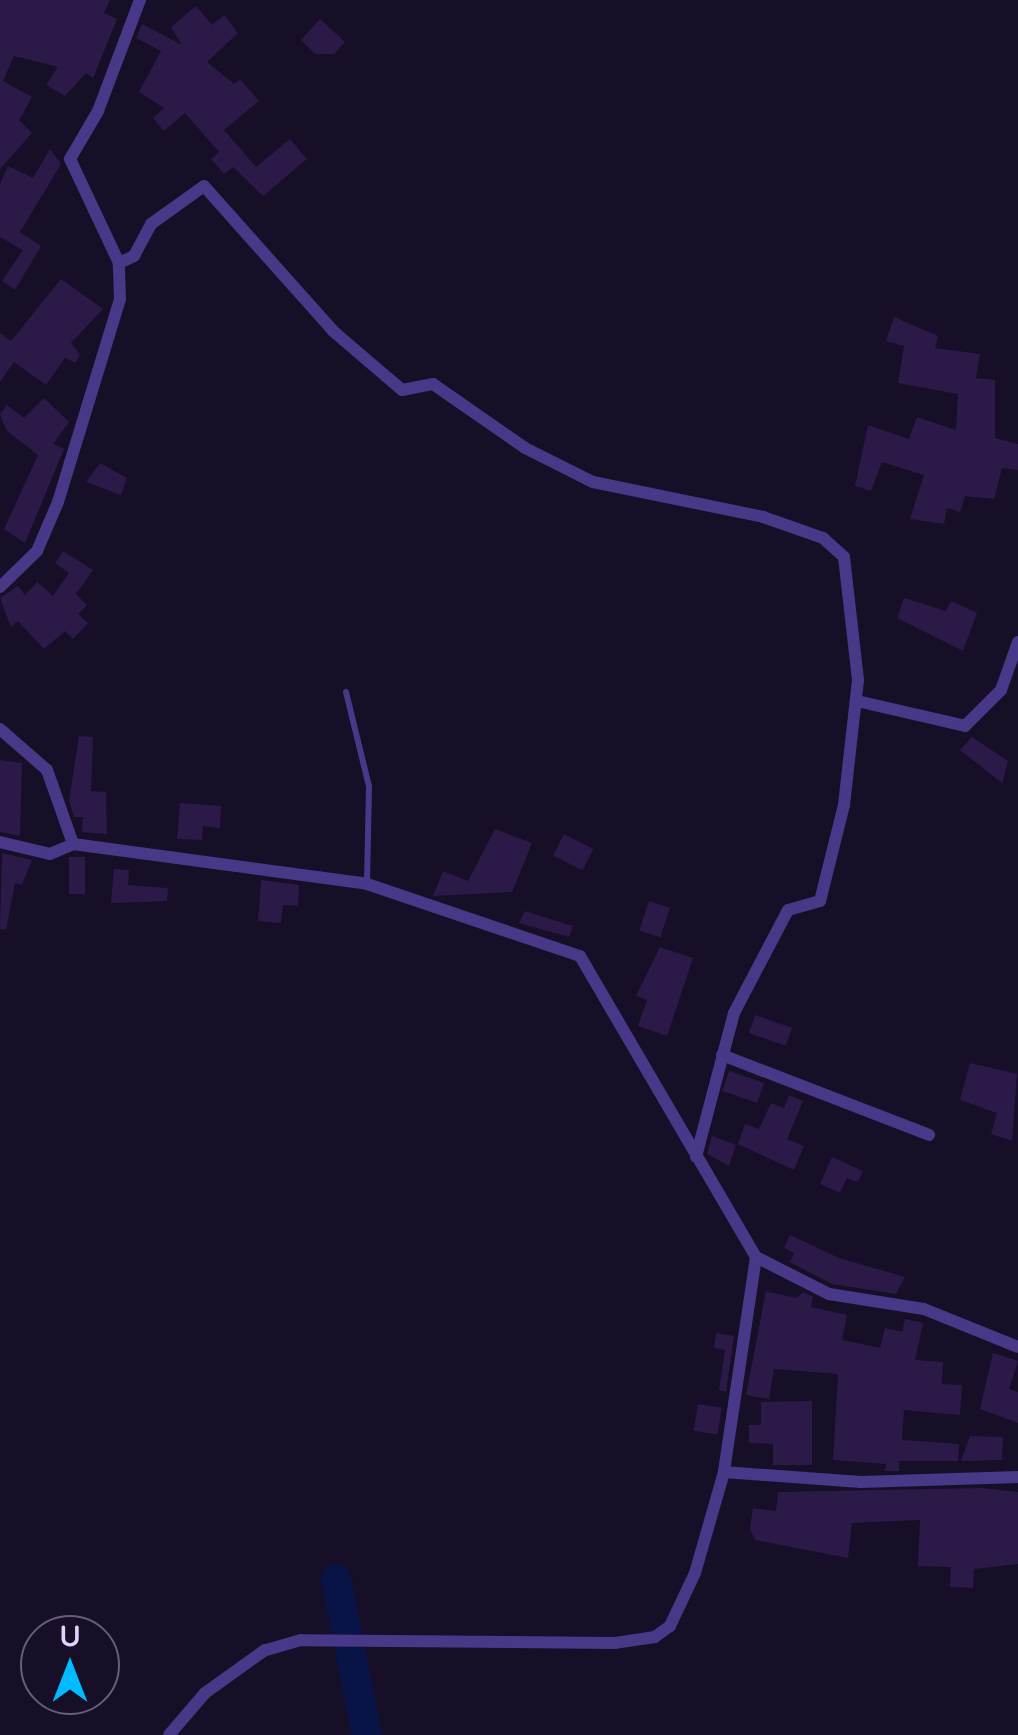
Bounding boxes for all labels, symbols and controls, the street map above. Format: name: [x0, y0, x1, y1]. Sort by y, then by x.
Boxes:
north arrow: [20, 1615, 120, 1715]
text: U: [59, 1620, 81, 1654]

